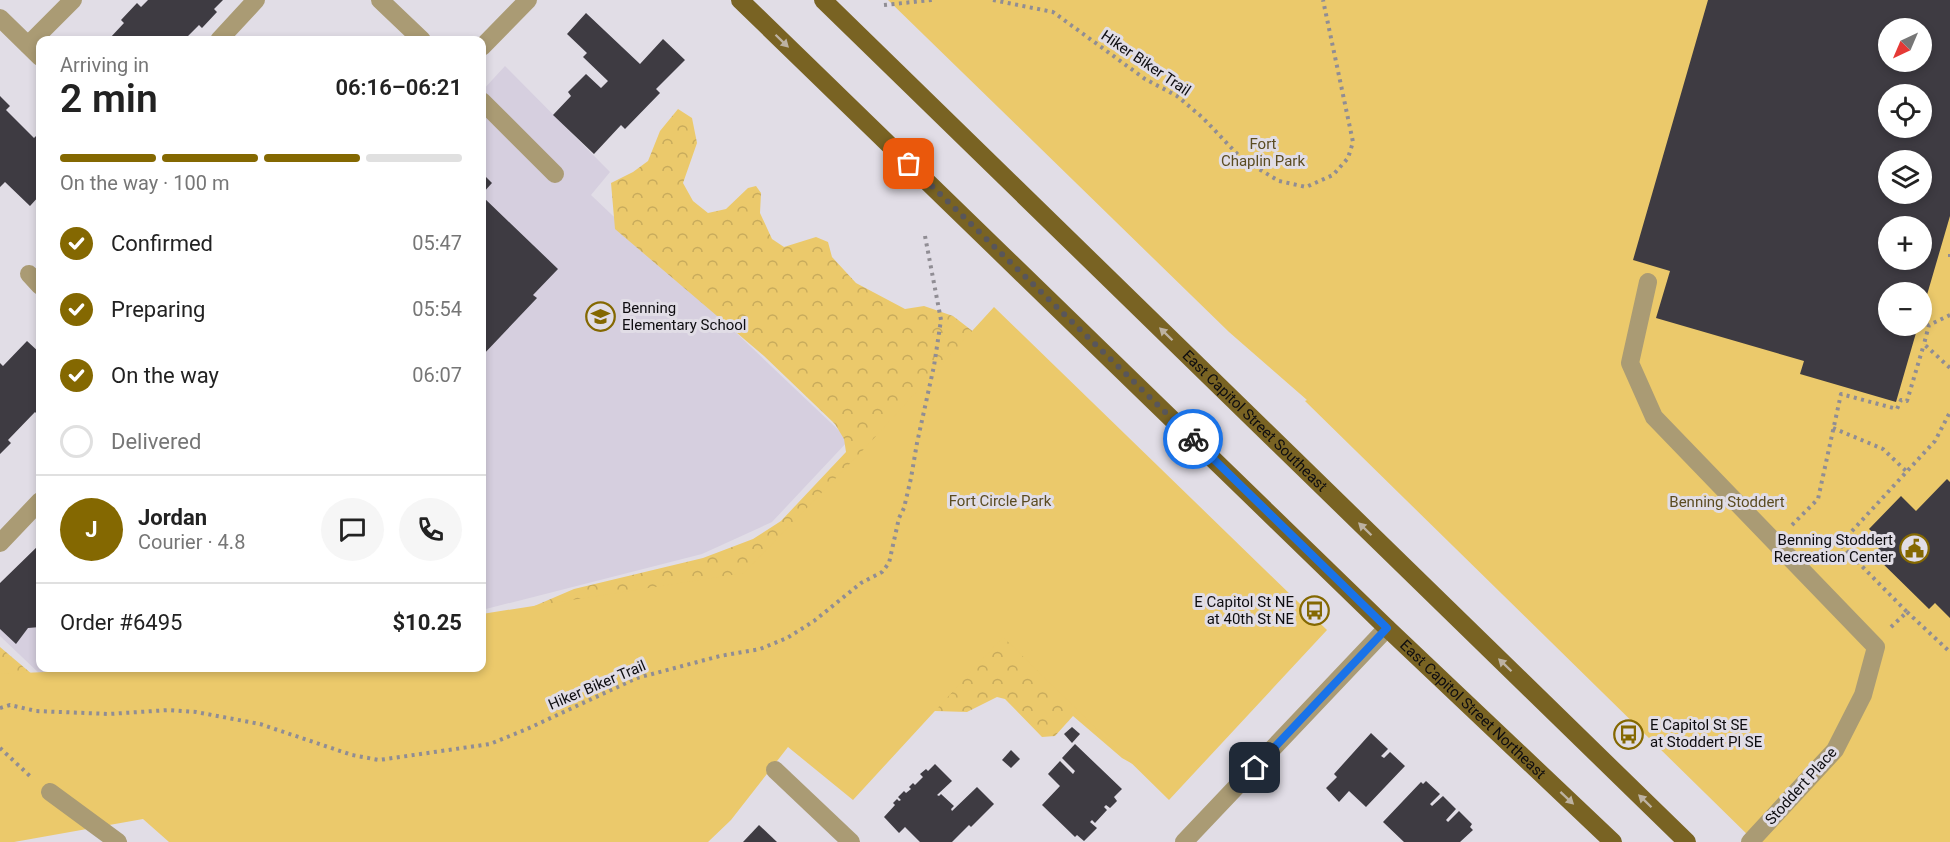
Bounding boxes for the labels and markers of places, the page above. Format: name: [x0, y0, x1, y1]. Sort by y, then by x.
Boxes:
pin: [883, 138, 934, 189]
place label: Benning Elementary School: [622, 299, 746, 334]
school or university icon: Benning Elementary School: [585, 301, 617, 333]
place label: Benning Stoddert Recreation Center: [1774, 531, 1893, 566]
public building icon: Benning Stoddert Recreation Center: [1898, 533, 1930, 565]
place label: E Capitol St NE at 40th St NE: [1194, 593, 1294, 628]
bus stop icon: E Capitol St NE at 40th St NE: [1299, 595, 1331, 627]
place label: E Capitol St SE at Stoddert Pl SE: [1650, 716, 1763, 751]
bus stop icon: E Capitol St SE at Stoddert Pl SE: [1613, 718, 1645, 750]
pin: [1229, 742, 1280, 793]

